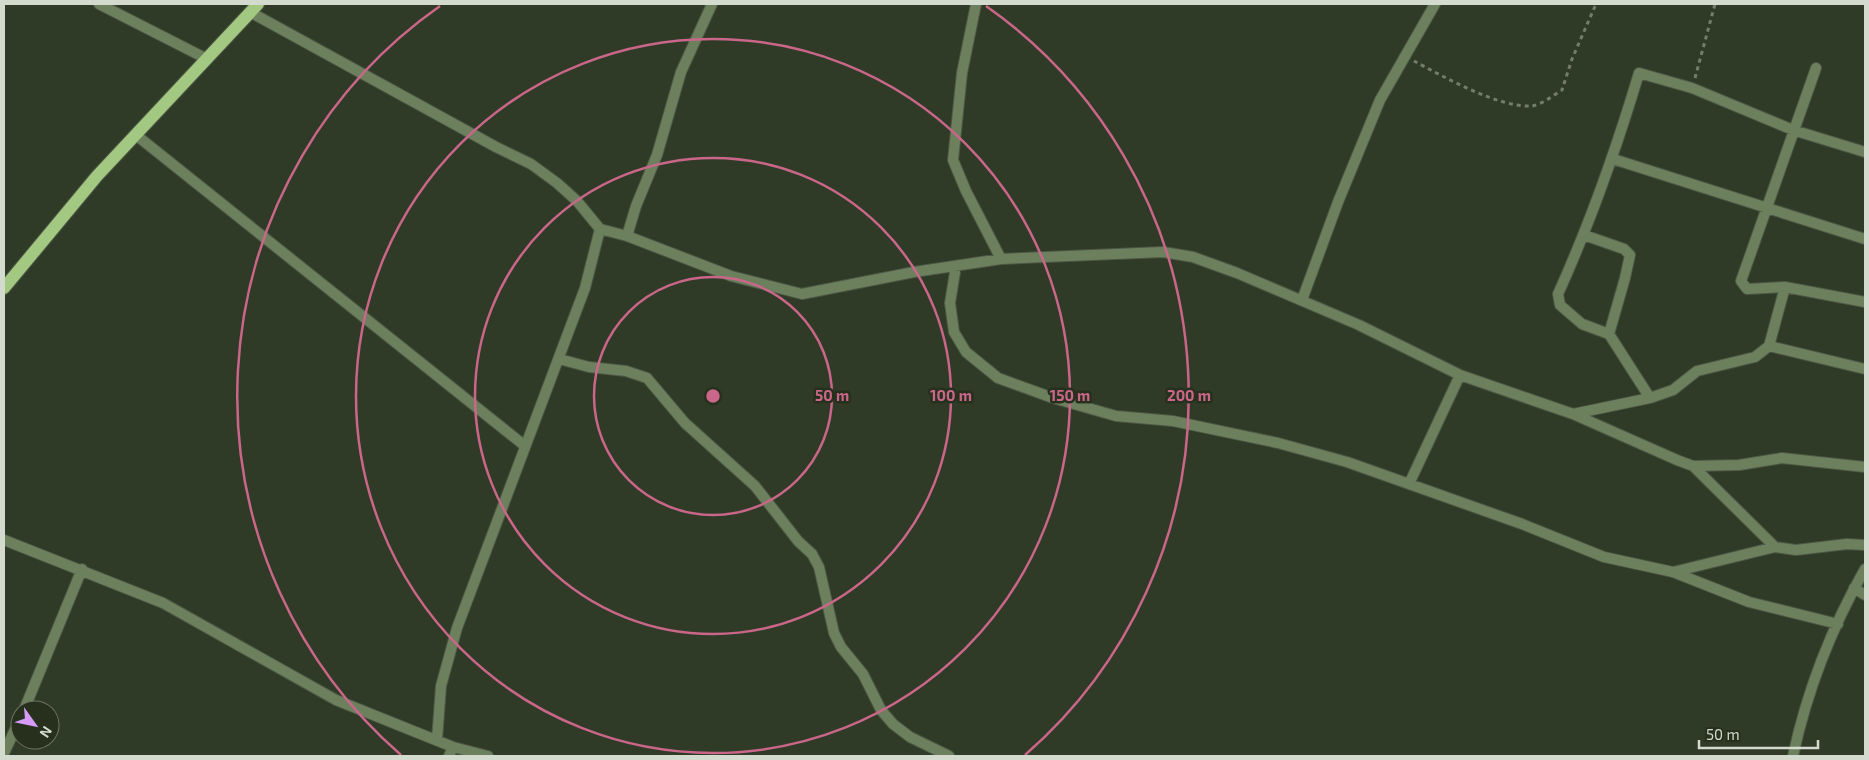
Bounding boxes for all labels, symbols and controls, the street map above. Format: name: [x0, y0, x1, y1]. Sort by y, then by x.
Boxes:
text: 50 m: [815, 386, 849, 404]
text: 100 m: [930, 386, 972, 404]
text: 150 m: [1050, 386, 1090, 404]
text: 200 m: [1167, 386, 1211, 404]
centre of rings: [704, 387, 722, 405]
north arrow: [10, 700, 60, 750]
scale bar: [1699, 718, 1818, 750]
text: N: [36, 723, 56, 741]
text: 50 m: [1706, 725, 1740, 743]

